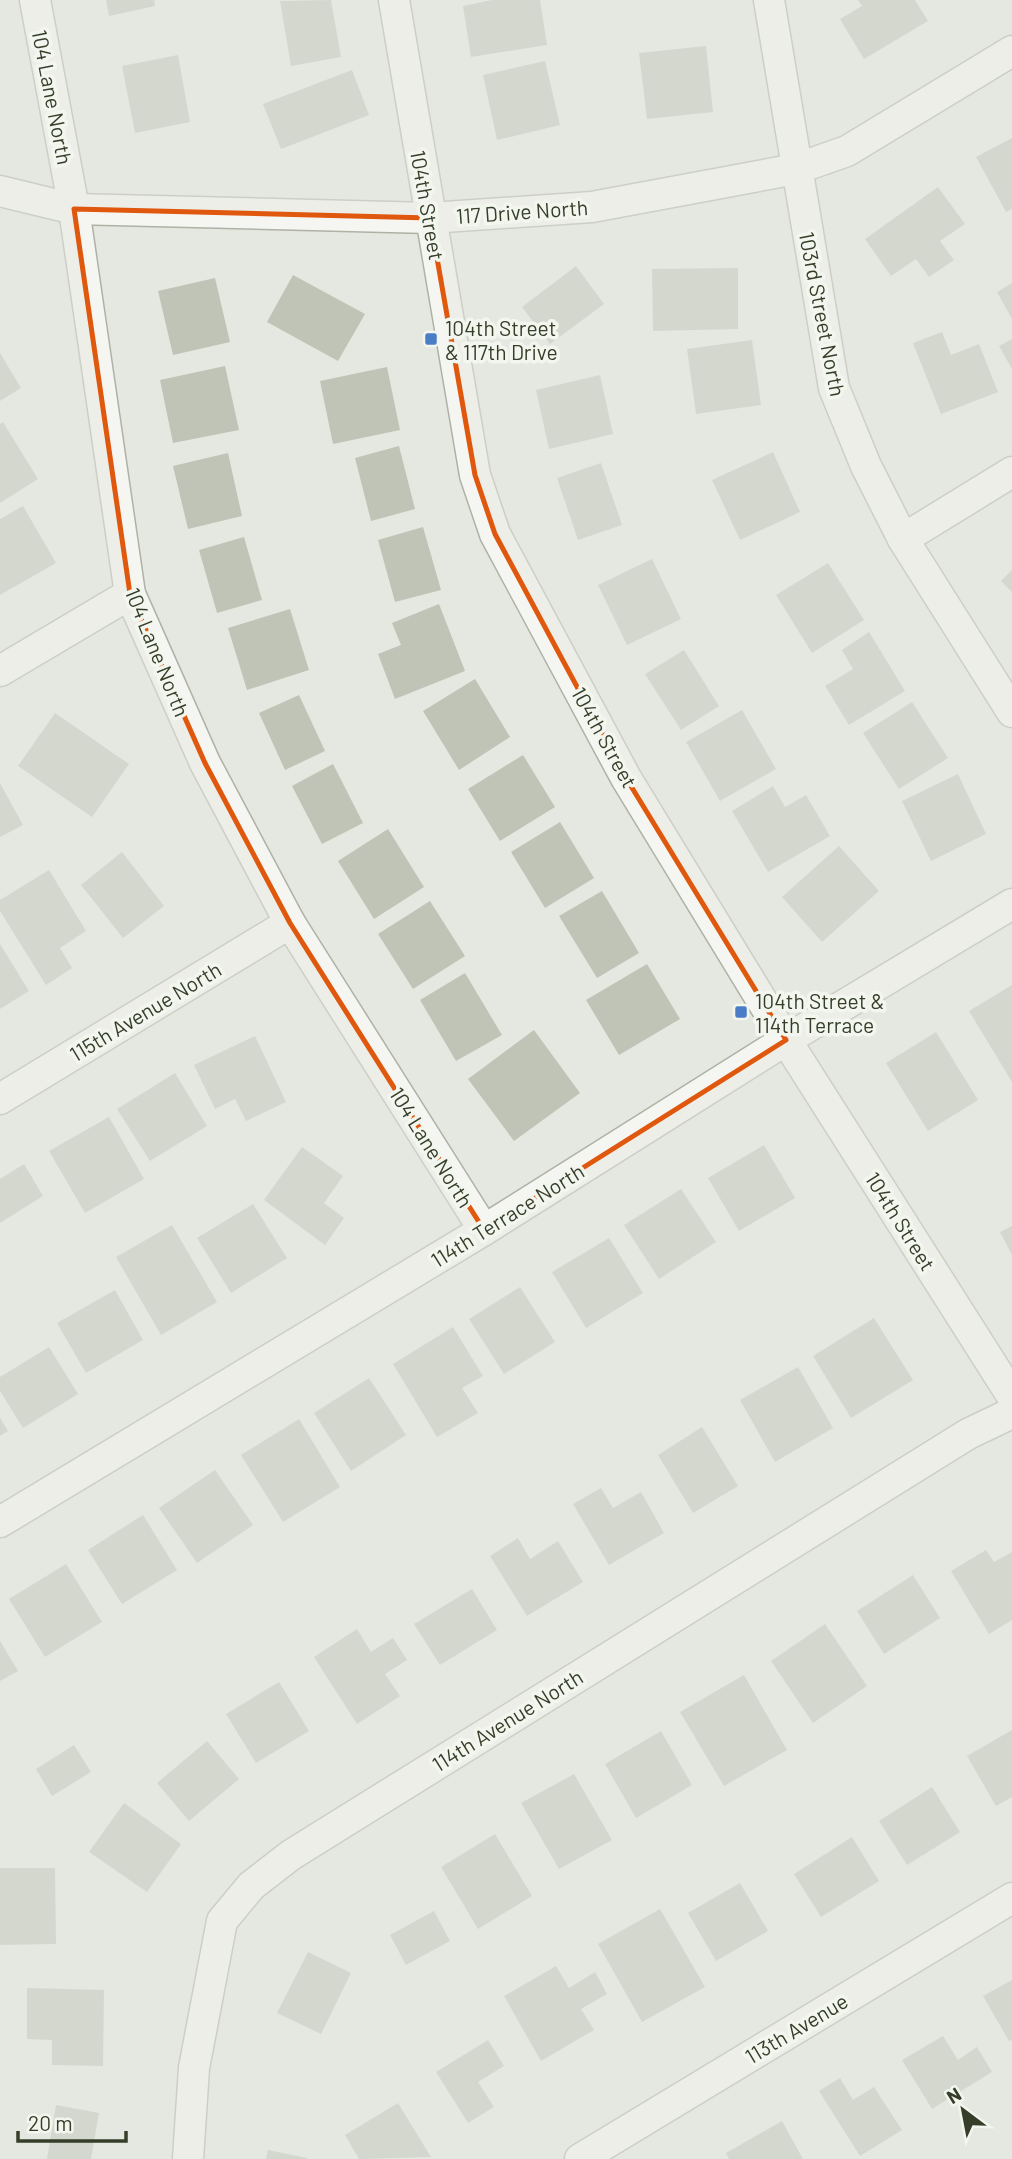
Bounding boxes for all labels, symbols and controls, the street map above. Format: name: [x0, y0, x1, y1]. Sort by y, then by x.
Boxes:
street label: 104 Lane North: [28, 27, 78, 167]
street label: 104th Street: [406, 148, 450, 262]
street label: 117 Drive North: [455, 194, 589, 228]
street label: 103rd Street North: [795, 229, 851, 399]
place label: 104th Street & 117th Drive: [445, 315, 558, 364]
marker: 104th Street & 117th Drive: [423, 331, 439, 347]
street label: 104 Lane North: [121, 584, 195, 720]
street label: 104th Street: [567, 682, 643, 792]
street label: 115th Avenue North: [65, 956, 225, 1066]
place label: 104th Street & 114th Terrace: [755, 988, 884, 1037]
marker: 104th Street & 114th Terrace: [733, 1004, 749, 1020]
street label: 104 Lane North: [385, 1082, 479, 1212]
street label: 114th Terrace North: [426, 1158, 588, 1272]
street label: 104th Street: [861, 1167, 941, 1275]
street label: 114th Avenue North: [427, 1664, 587, 1776]
street label: 113th Avenue: [740, 1988, 852, 2068]
north arrow: [928, 2075, 998, 2145]
text: N: [942, 2082, 965, 2108]
scale bar: [18, 2100, 126, 2144]
text: 20 m: [28, 2110, 73, 2135]

